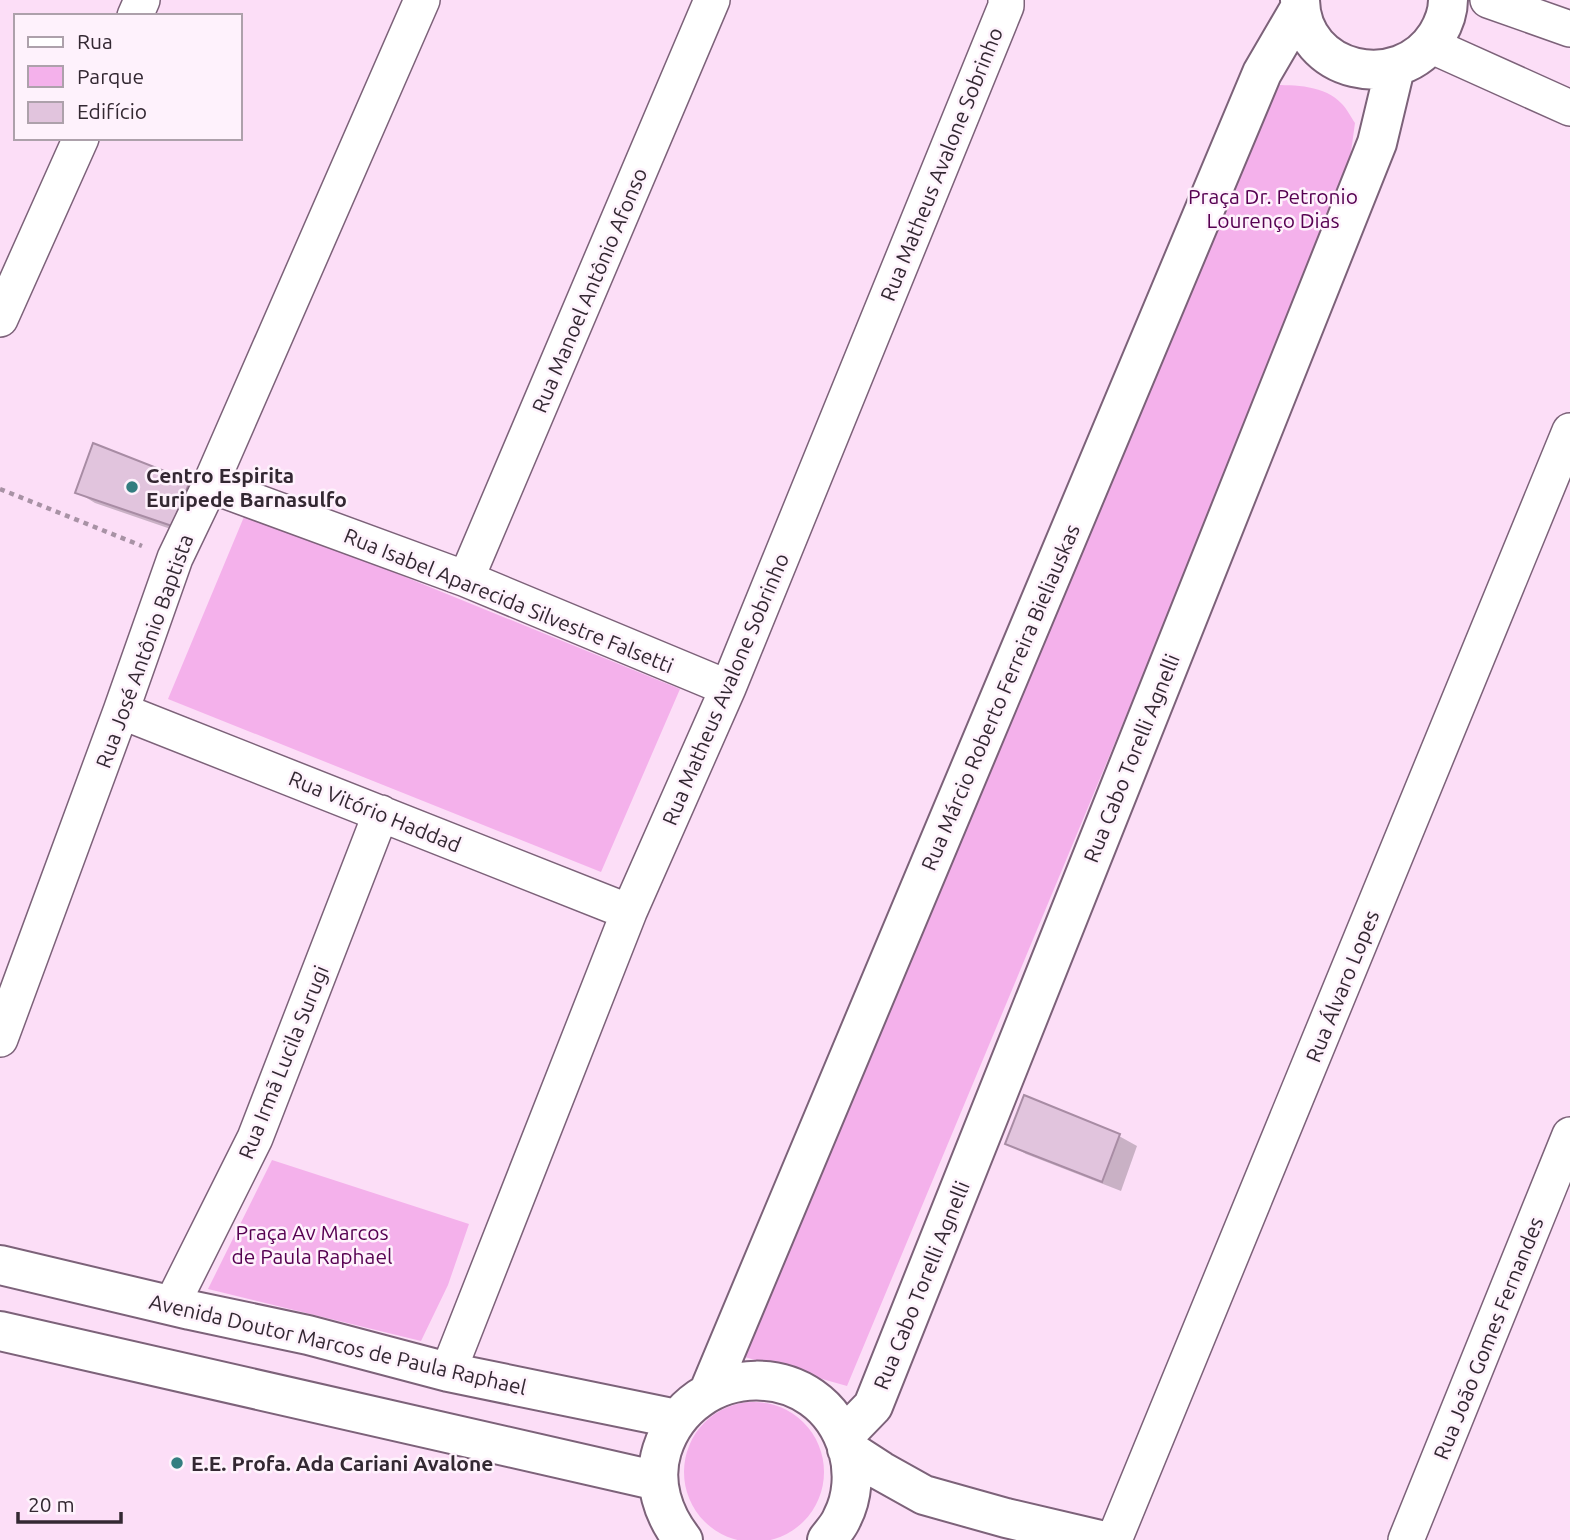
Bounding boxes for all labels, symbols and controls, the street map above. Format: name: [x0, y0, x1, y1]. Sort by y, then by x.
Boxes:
legend: [14, 14, 242, 140]
street label: Rua Matheus Avalone Sobrinho: [875, 24, 1007, 304]
text: Rua: [77, 29, 113, 53]
text: Parque: [77, 64, 144, 88]
text: Edifício: [77, 99, 147, 123]
street label: Rua Manoel Antônio Afonso: [526, 164, 652, 416]
park label: Praça Dr. Petronio Lourenço Dias: [1188, 184, 1358, 232]
place label: Centro Espirita Euripede Barnasulfo: [146, 463, 347, 511]
marker: Centro Espirita Euripede Barnasulfo: [124, 479, 140, 495]
street label: Rua Márcio Roberto Ferreira Bieliauskas: [916, 520, 1084, 874]
street label: Rua Isabel Aparecida Silvestre Falsetti: [341, 523, 677, 677]
street label: Rua José Antônio Baptista: [90, 531, 198, 771]
street label: Rua Matheus Avalone Sobrinho: [657, 549, 793, 829]
street label: Rua Cabo Torelli Agnelli: [1078, 650, 1184, 866]
street label: Rua Vitório Haddad: [285, 765, 465, 857]
street label: Rua Álvaro Lopes: [1301, 906, 1383, 1066]
street label: Rua Irmã Lucila Surugi: [233, 962, 333, 1162]
street label: Rua Cabo Torelli Agnelli: [868, 1177, 974, 1393]
street label: Rua João Gomes Fernandes: [1428, 1213, 1548, 1463]
park label: Praça Av Marcos de Paula Raphael: [232, 1220, 393, 1268]
street label: Avenida Doutor Marcos de Paula Raphael: [147, 1289, 529, 1399]
place label: E.E. Profa. Ada Cariani Avalone: [191, 1451, 493, 1475]
marker: E.E. Profa. Ada Cariani Avalone: [169, 1455, 185, 1471]
scale bar: [18, 1480, 121, 1524]
text: 20 m: [28, 1492, 75, 1516]

